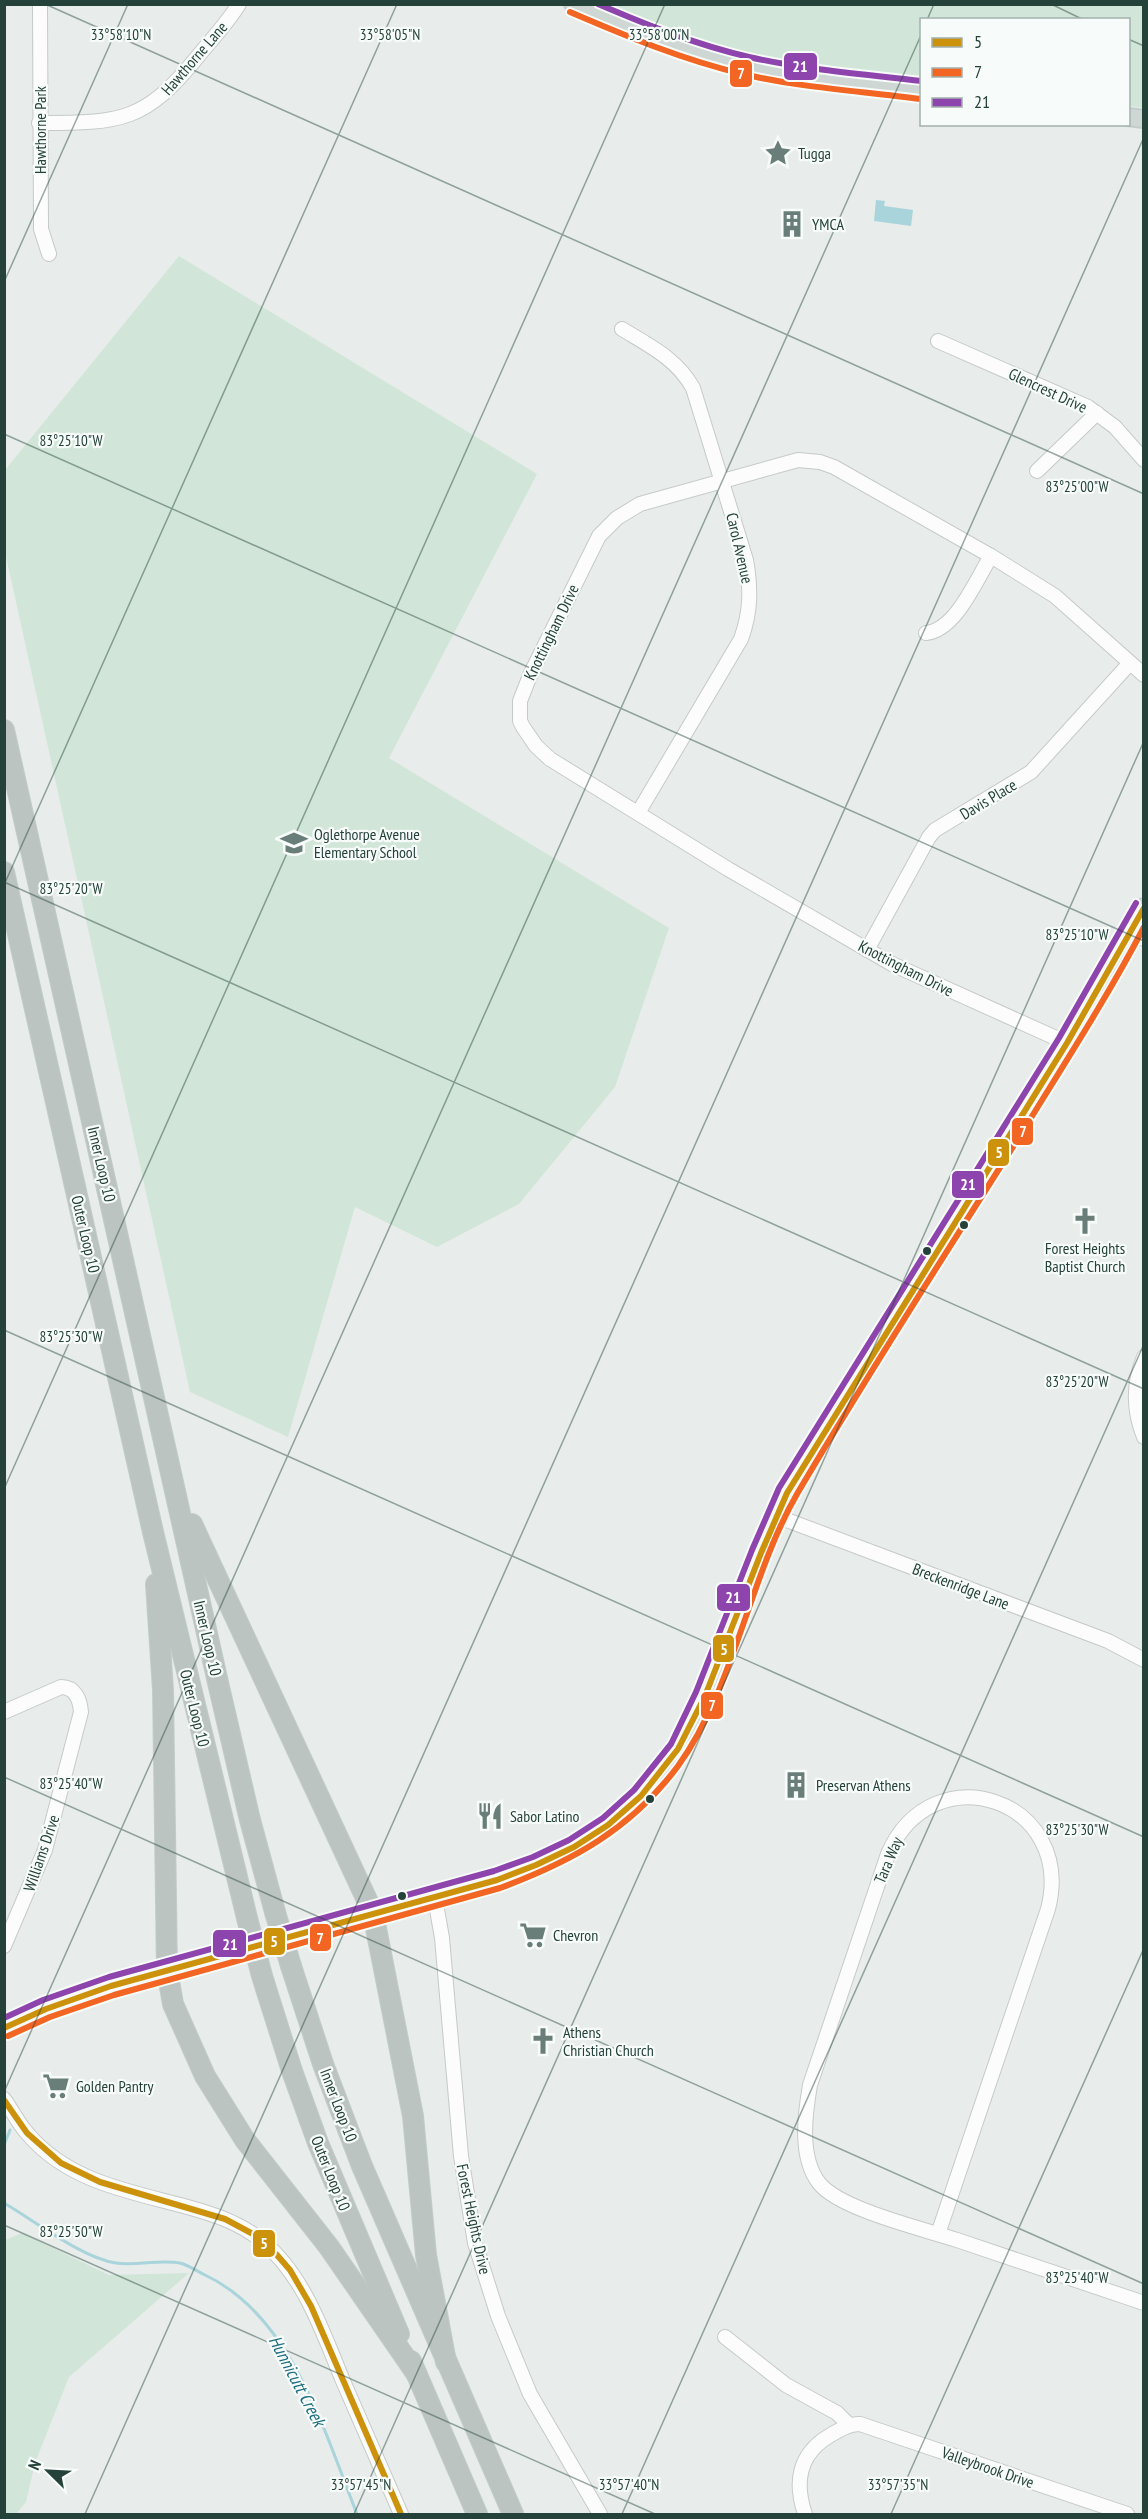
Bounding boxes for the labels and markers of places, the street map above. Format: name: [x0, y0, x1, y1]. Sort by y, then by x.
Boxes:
place icon: Tugga: [763, 138, 793, 168]
place label: Tugga: [798, 143, 831, 163]
building icon: YMCA: [777, 209, 807, 239]
place label: YMCA: [812, 214, 844, 234]
place label: Oglethorpe Avenue Elementary School: [314, 824, 420, 862]
school or university icon: Oglethorpe Avenue Elementary School: [279, 828, 309, 858]
church icon: Forest Heights Baptist Church: [1070, 1206, 1100, 1236]
unlabelled marker: [958, 1219, 970, 1231]
place label: Forest Heights Baptist Church: [1045, 1238, 1125, 1276]
unlabelled marker: [921, 1245, 933, 1257]
building icon: Preservan Athens: [781, 1770, 811, 1800]
place label: Preservan Athens: [816, 1775, 911, 1795]
unlabelled marker: [644, 1793, 656, 1805]
restaurant icon: Sabor Latino: [475, 1801, 505, 1831]
place label: Sabor Latino: [510, 1806, 580, 1826]
unlabelled marker: [396, 1890, 408, 1902]
supermarket icon: Chevron: [518, 1920, 548, 1950]
place label: Chevron: [553, 1925, 598, 1945]
place label: Athens Christian Church: [563, 2022, 654, 2060]
church icon: Athens Christian Church: [528, 2026, 558, 2056]
supermarket icon: Golden Pantry: [41, 2071, 71, 2101]
place label: Golden Pantry: [76, 2076, 153, 2096]

